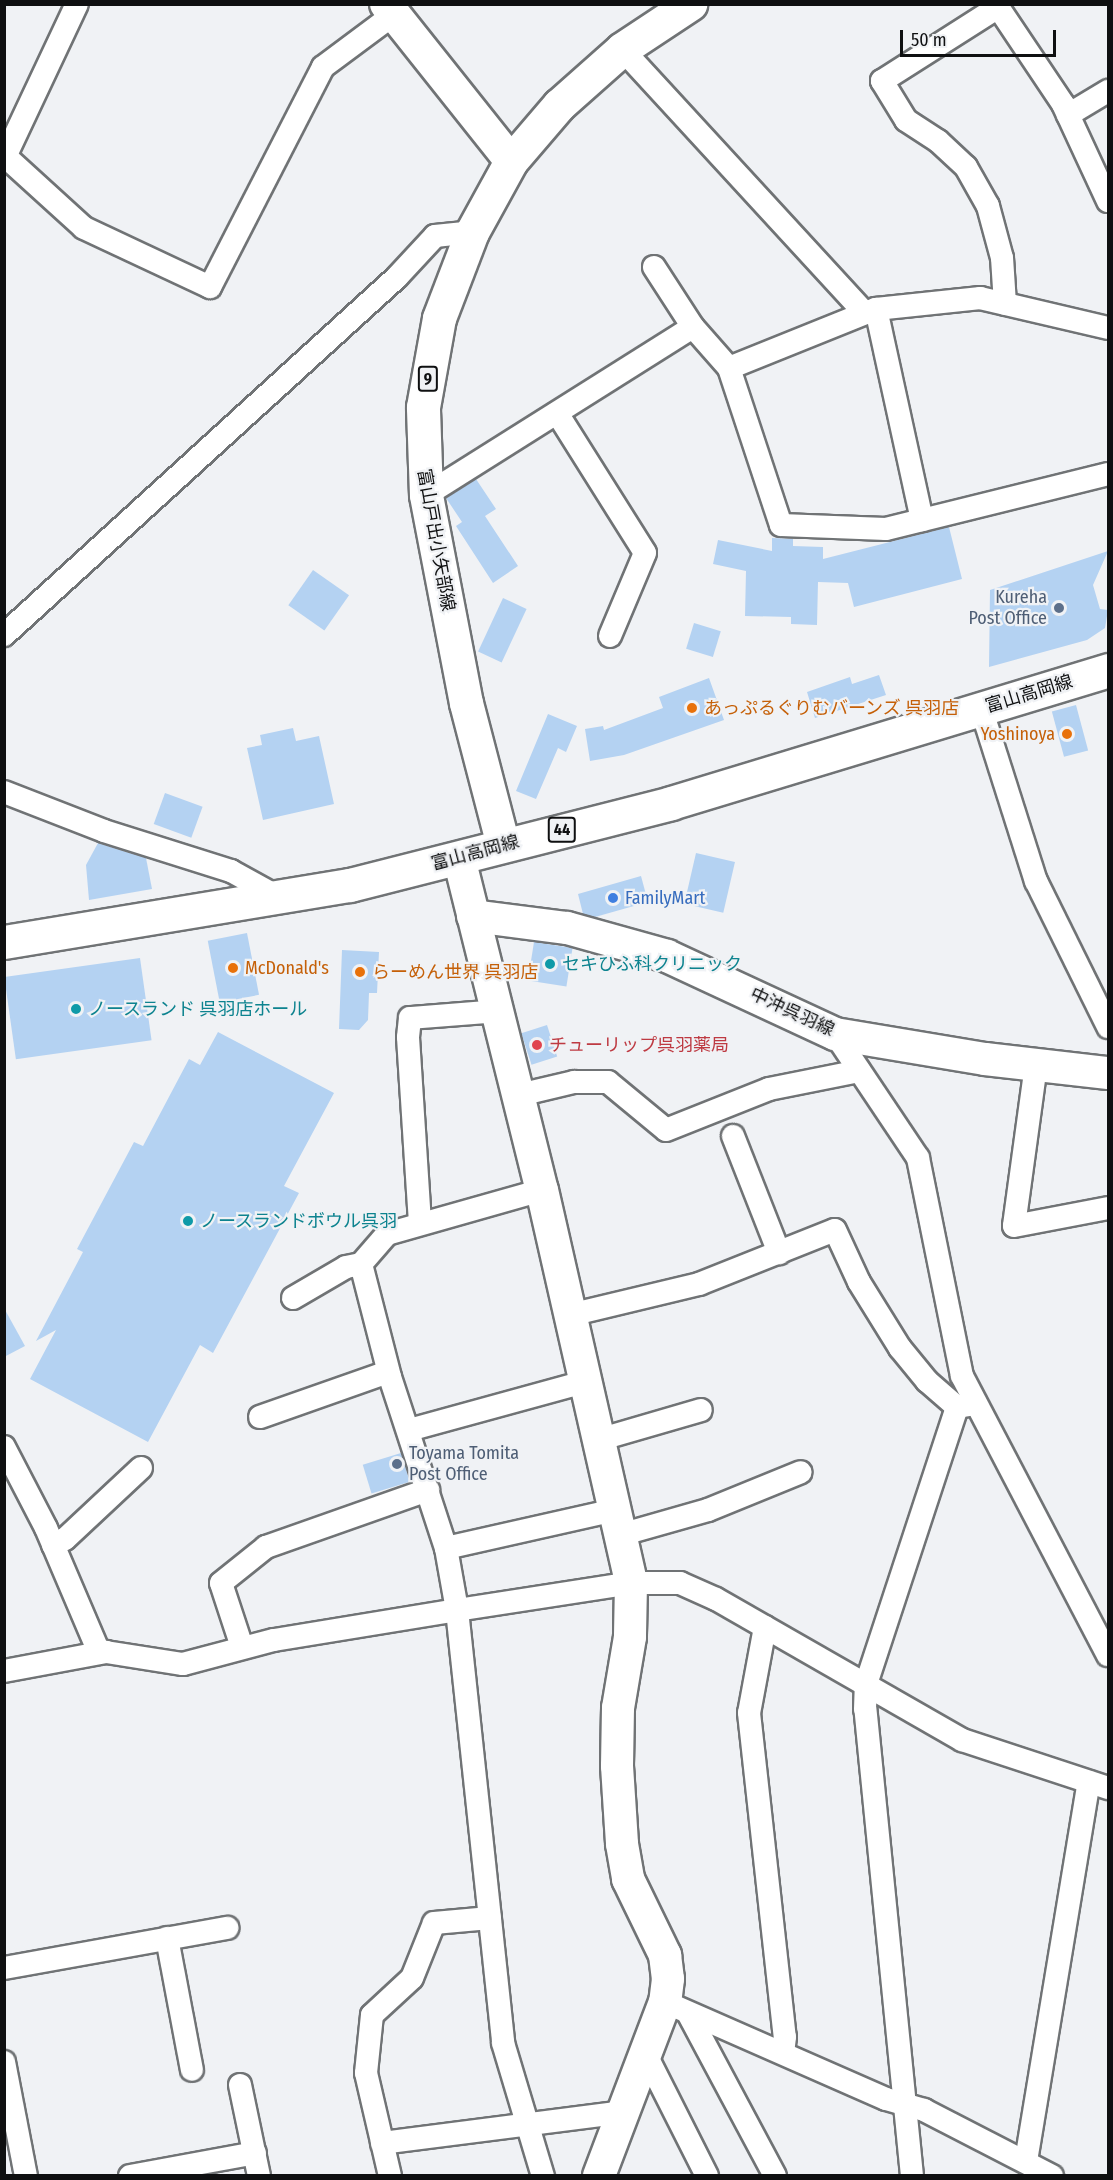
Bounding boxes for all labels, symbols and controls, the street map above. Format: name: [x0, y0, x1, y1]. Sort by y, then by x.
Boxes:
scale bar: [903, 18, 1059, 56]
text: 50 m: [911, 29, 947, 51]
road number: 9: [418, 366, 438, 392]
street label: 富山戸出小矢部線: [413, 467, 459, 613]
place label: Kureha Post Office: [968, 587, 1047, 630]
marker: Kureha Post Office: [1052, 601, 1066, 615]
street label: 富山高岡線: [983, 671, 1075, 717]
place label: あっぷるぐりむバーンズ 呉羽店: [704, 697, 960, 719]
marker: あっぷるぐりむバーンズ 呉羽店: [685, 701, 699, 715]
place label: Yoshinoya: [980, 723, 1055, 745]
marker: Yoshinoya: [1060, 727, 1074, 741]
road number: 44: [547, 817, 577, 843]
street label: 富山高岡線: [429, 831, 521, 875]
place label: FamilyMart: [625, 887, 705, 909]
marker: FamilyMart: [606, 891, 620, 905]
place label: セキひふ科クリニック: [562, 953, 742, 975]
place label: McDonald's: [245, 957, 329, 979]
marker: セキひふ科クリニック: [543, 957, 557, 971]
marker: McDonald's: [226, 961, 240, 975]
place label: らーめん世界 呉羽店: [372, 961, 538, 983]
marker: らーめん世界 呉羽店: [353, 965, 367, 979]
street label: 中沖呉羽線: [747, 983, 837, 1041]
place label: ノースランド 呉羽店ホール: [88, 998, 308, 1020]
marker: ノースランド 呉羽店ホール: [69, 1002, 83, 1016]
place label: チューリップ呉羽薬局: [549, 1034, 729, 1056]
marker: チューリップ呉羽薬局: [530, 1038, 544, 1052]
place label: ノースランドボウル呉羽: [200, 1210, 398, 1232]
marker: ノースランドボウル呉羽: [181, 1214, 195, 1228]
place label: Toyama Tomita Post Office: [409, 1443, 519, 1486]
marker: Toyama Tomita Post Office: [390, 1457, 404, 1471]

